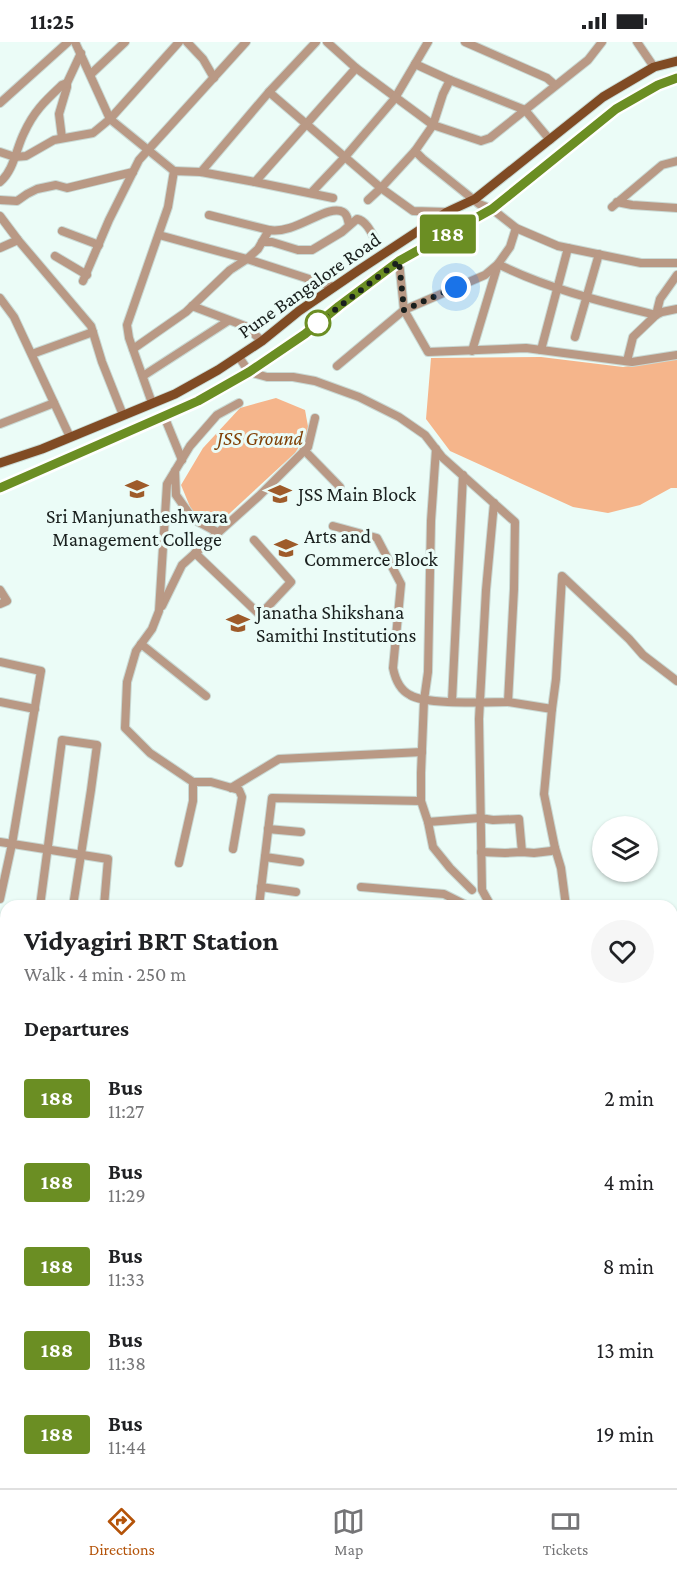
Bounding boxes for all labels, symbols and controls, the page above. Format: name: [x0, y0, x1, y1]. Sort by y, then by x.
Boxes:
text: 11:25: [30, 9, 75, 34]
line badge: 188: [414, 214, 482, 254]
text: 188: [432, 222, 464, 246]
street label: Pune Bangalore Road: [234, 227, 385, 343]
your location: [441, 272, 471, 302]
unlabelled marker: [305, 310, 331, 336]
park label: JSS Ground: [214, 427, 304, 450]
school or university icon: Sri Manjunatheshwara Management College: [124, 476, 150, 502]
school or university icon: JSS Main Block: [267, 481, 293, 507]
place label: JSS Main Block: [296, 483, 416, 506]
place label: Sri Manjunatheshwara Management College: [46, 505, 228, 551]
place label: Arts and Commerce Block: [304, 525, 438, 570]
school or university icon: Arts and Commerce Block: [273, 535, 299, 561]
place label: Janatha Shikshana Samithi Institutions: [254, 601, 417, 646]
school or university icon: Janatha Shikshana Samithi Institutions: [225, 610, 251, 636]
map controls: [592, 816, 658, 882]
button: layers: [592, 816, 658, 882]
button: heart: [591, 920, 654, 983]
text: Vidyagiri BRT Station: [24, 925, 279, 956]
text: Walk · 4 min · 250 m: [24, 963, 186, 985]
text: Departures: [24, 1016, 129, 1041]
text: Bus: [108, 1075, 142, 1100]
text: 188: [41, 1086, 73, 1110]
text: 2 min: [604, 1086, 654, 1111]
text: 11:27: [108, 1100, 144, 1122]
text: Bus: [108, 1159, 142, 1184]
text: 188: [41, 1170, 73, 1194]
text: 4 min: [603, 1170, 654, 1195]
text: 11:29: [108, 1184, 146, 1206]
text: Bus: [108, 1243, 142, 1268]
text: 188: [41, 1254, 73, 1278]
text: 8 min: [603, 1254, 654, 1279]
text: 11:33: [108, 1268, 145, 1290]
text: Bus: [108, 1327, 142, 1352]
text: 188: [41, 1338, 73, 1362]
text: 13 min: [597, 1338, 654, 1363]
text: 11:38: [108, 1352, 146, 1374]
text: Bus: [108, 1411, 142, 1436]
text: 188: [41, 1422, 73, 1446]
text: 19 min: [596, 1422, 654, 1447]
text: 11:44: [108, 1436, 146, 1458]
tab: Directions: [89, 1505, 155, 1558]
tab: Map: [332, 1505, 365, 1558]
tab: Tickets: [543, 1505, 588, 1558]

